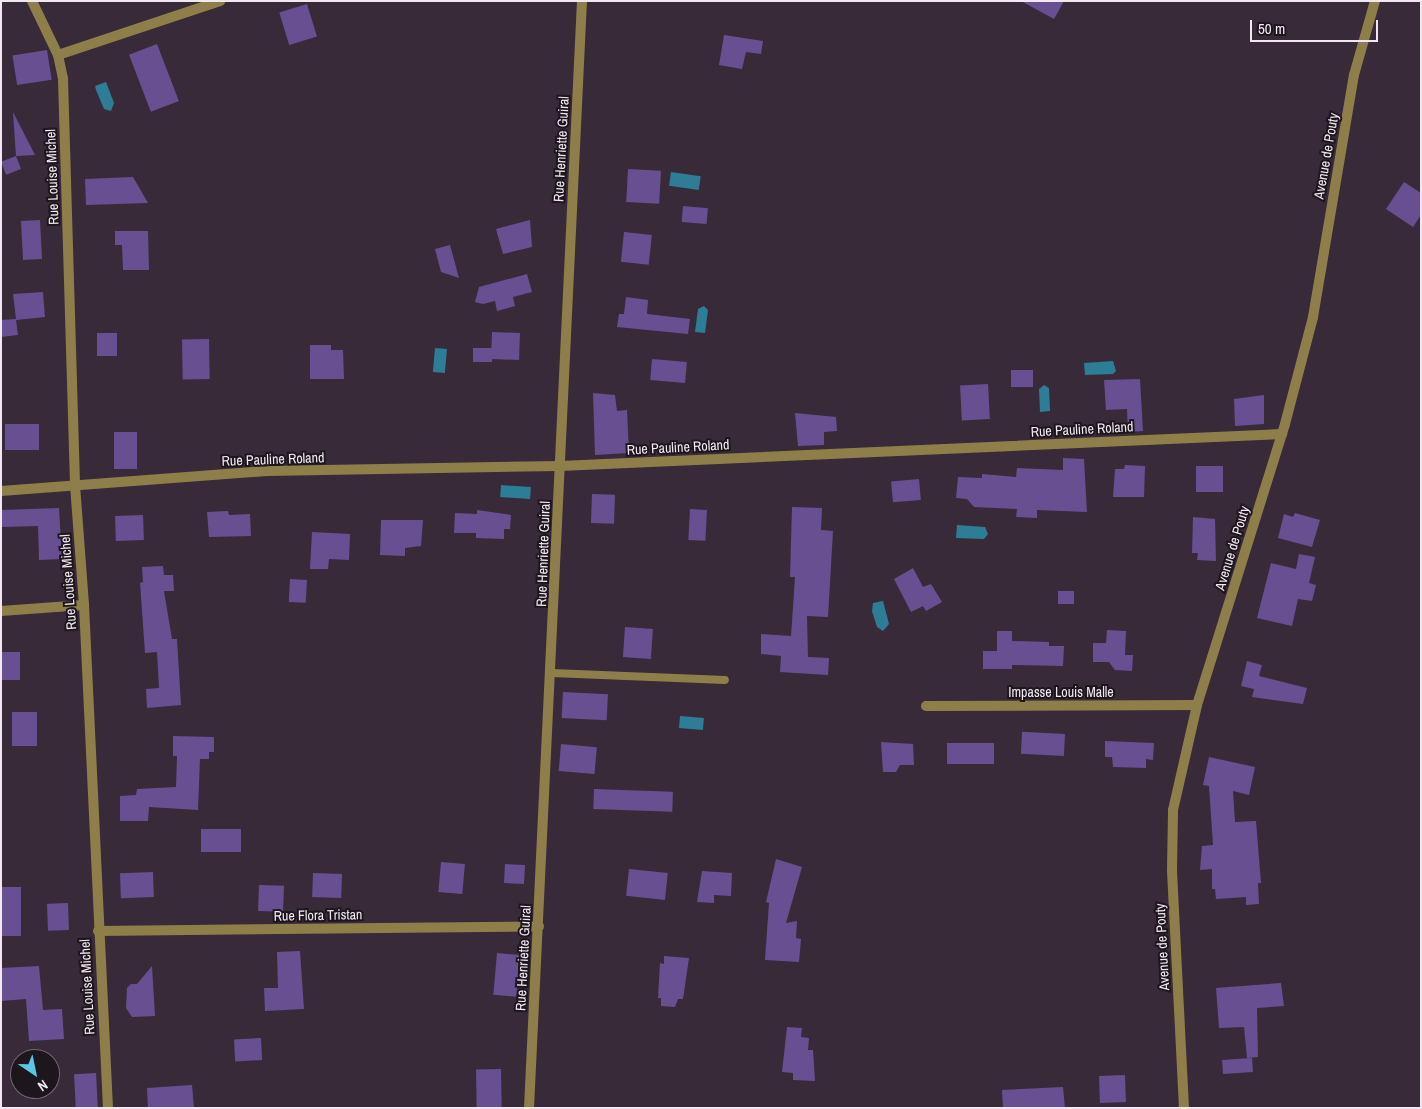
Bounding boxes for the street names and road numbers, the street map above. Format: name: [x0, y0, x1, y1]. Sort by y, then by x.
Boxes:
street label: Rue Henriette Guiral: [550, 96, 572, 202]
street label: Avenue de Pouty: [1310, 112, 1342, 200]
street label: Rue Louise Michel: [42, 129, 62, 225]
street label: Rue Pauline Roland: [1030, 418, 1134, 440]
street label: Rue Pauline Roland: [626, 436, 730, 458]
street label: Rue Pauline Roland: [221, 449, 325, 469]
street label: Rue Henriette Guiral: [533, 501, 553, 607]
street label: Avenue de Pouty: [1211, 504, 1253, 592]
street label: Rue Louise Michel: [56, 534, 80, 630]
street label: Impasse Louis Malle: [1008, 684, 1114, 700]
street label: Avenue de Pouty: [1151, 903, 1173, 991]
street label: Rue Henriette Guiral: [512, 905, 534, 1011]
street label: Rue Flora Tristan: [273, 906, 363, 924]
street label: Rue Louise Michel: [76, 939, 98, 1035]

